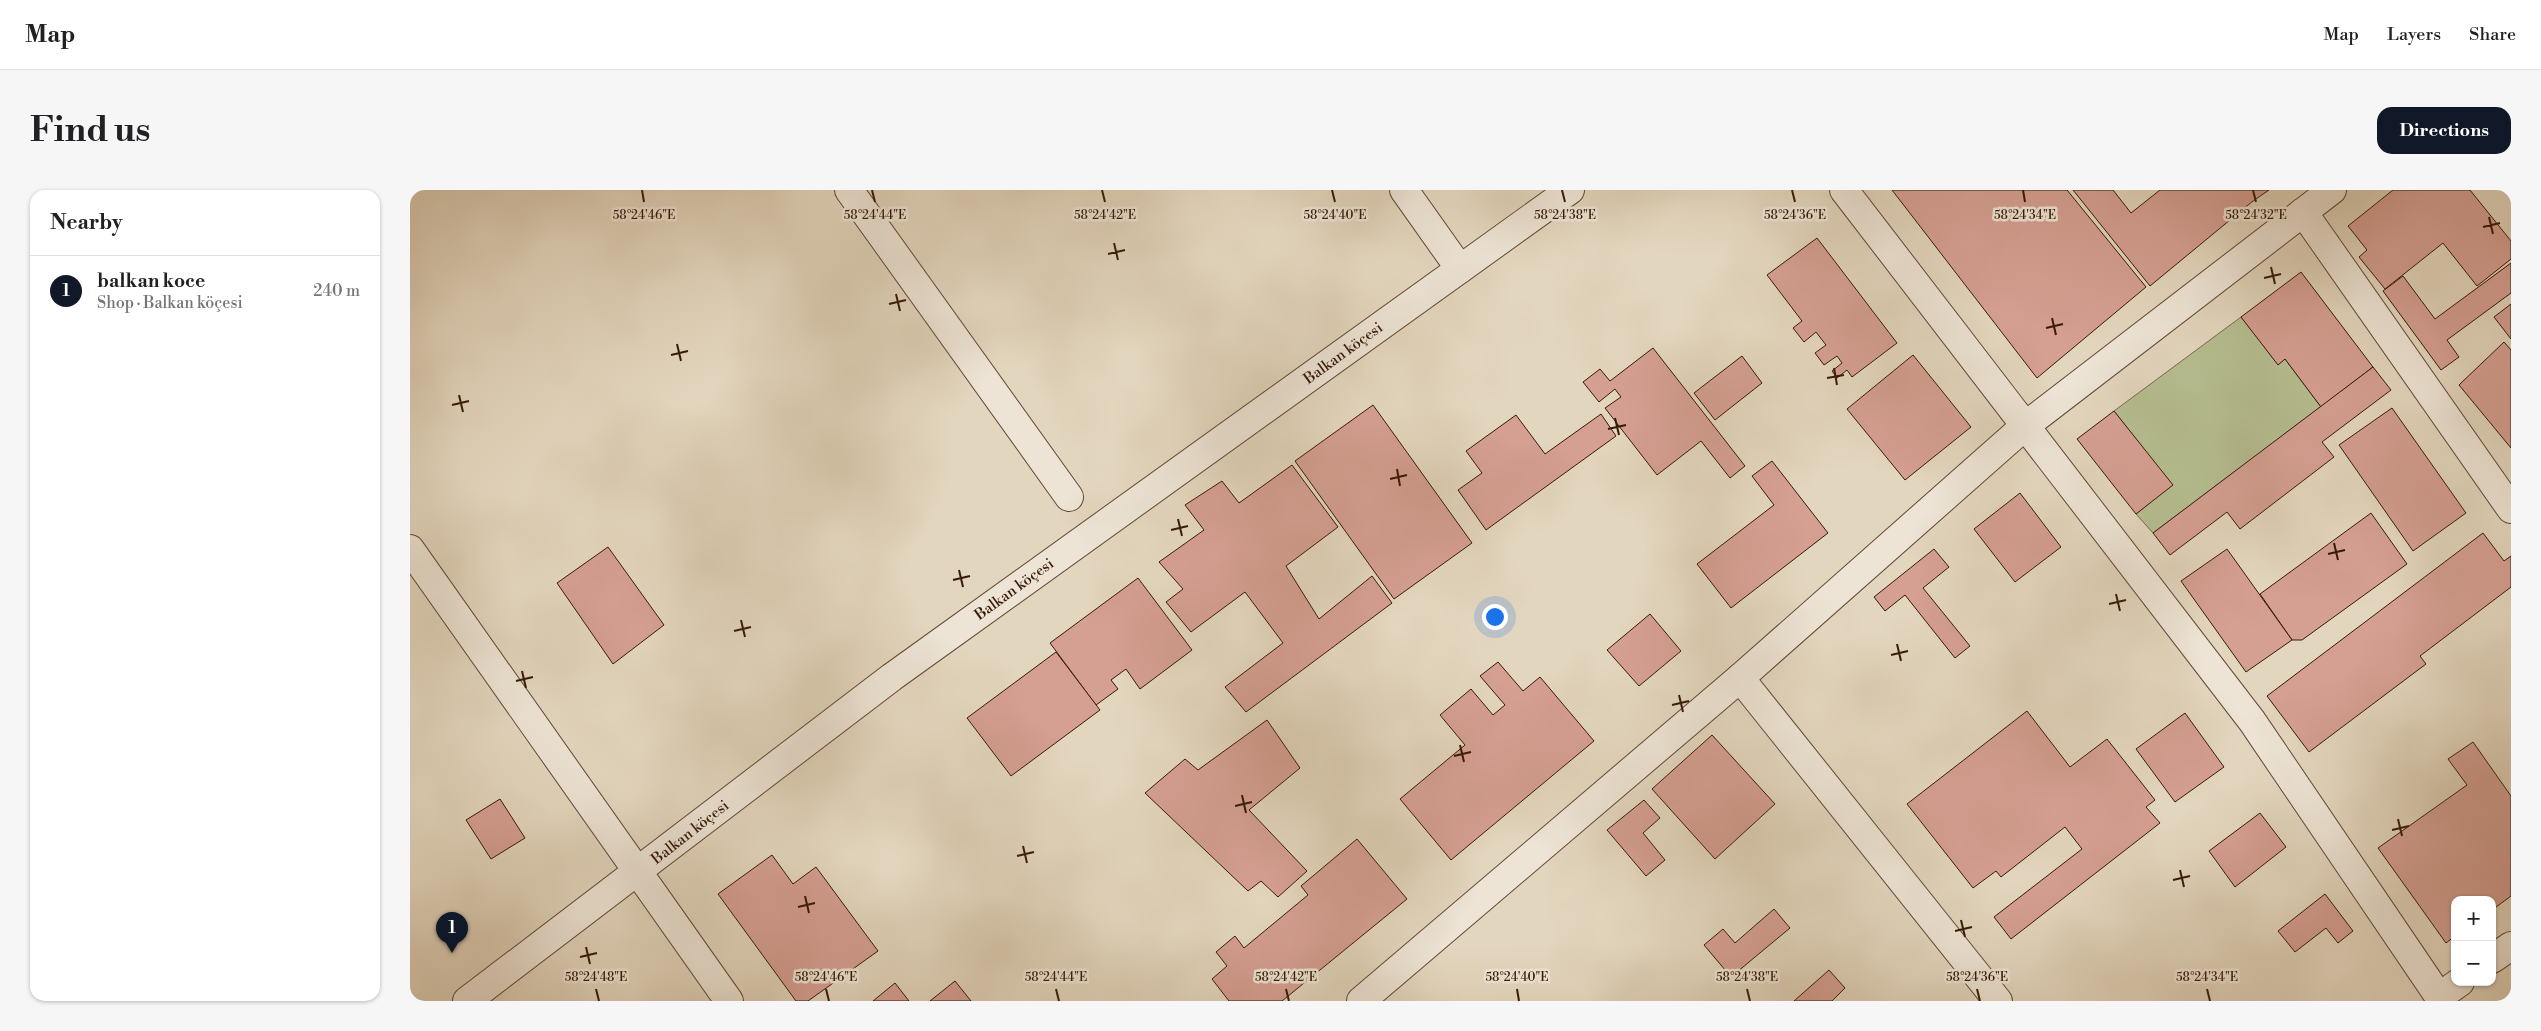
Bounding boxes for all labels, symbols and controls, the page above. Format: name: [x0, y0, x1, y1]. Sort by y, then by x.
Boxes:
text: Map: [25, 20, 75, 50]
text: Map: [2324, 23, 2359, 46]
text: Layers: [2387, 23, 2441, 46]
text: Share: [2469, 23, 2516, 46]
button: Directions: [2377, 107, 2511, 154]
text: Find us: [30, 109, 150, 152]
text: 58°24'46"E: [613, 208, 675, 223]
text: 58°24'44"E: [844, 208, 906, 223]
text: 58°24'42"E: [1074, 208, 1136, 223]
text: 58°24'40"E: [1303, 208, 1367, 223]
text: 58°24'38"E: [1534, 208, 1596, 223]
text: 58°24'36"E: [1764, 208, 1826, 223]
text: 58°24'34"E: [1994, 208, 2056, 223]
text: 58°24'32"E: [2225, 208, 2287, 223]
text: Nearby: [50, 210, 123, 236]
text: balkan koce: [97, 269, 205, 293]
text: 1: [62, 281, 70, 301]
text: 240 m: [313, 281, 360, 301]
text: Shop · Balkan köçesi: [97, 293, 243, 313]
street label: Balkan köçesi: [1299, 318, 1387, 389]
street label: Balkan köçesi: [970, 554, 1058, 625]
your location: [1482, 604, 1508, 630]
street label: Balkan köçesi: [647, 796, 733, 869]
map controls: [2451, 896, 2496, 986]
button: +: [2451, 896, 2496, 941]
pin: 1: [436, 912, 468, 953]
button: −: [2451, 941, 2496, 986]
text: 58°24'48"E: [565, 970, 627, 985]
text: 58°24'46"E: [795, 970, 857, 985]
text: 58°24'44"E: [1025, 970, 1087, 985]
text: 58°24'42"E: [1255, 970, 1317, 985]
text: 58°24'40"E: [1485, 970, 1549, 985]
text: 58°24'38"E: [1716, 970, 1778, 985]
text: 58°24'36"E: [1946, 970, 2008, 985]
text: 58°24'34"E: [2176, 970, 2238, 985]

